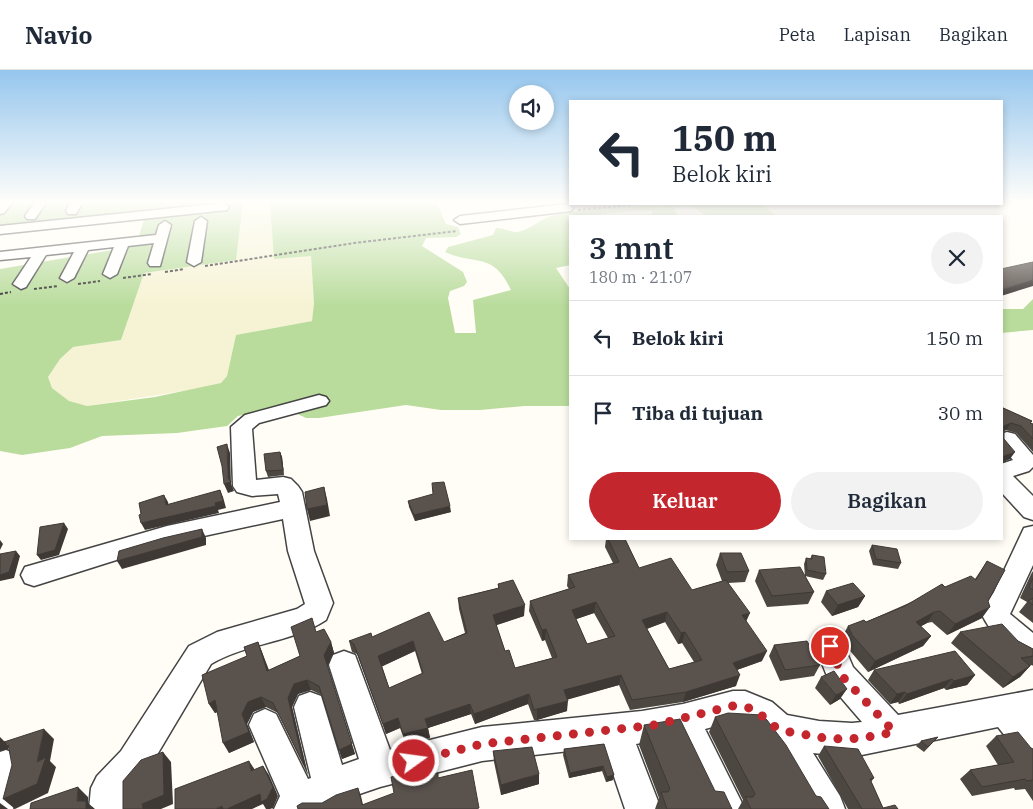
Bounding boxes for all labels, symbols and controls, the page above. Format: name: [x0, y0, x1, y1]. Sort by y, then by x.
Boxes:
text: Navio: [25, 19, 93, 51]
text: Peta: [779, 23, 816, 46]
text: Lapisan: [844, 23, 911, 46]
text: Bagikan: [939, 23, 1008, 46]
map controls: [509, 85, 554, 130]
button: sound: [509, 85, 554, 130]
text: 150 m: [672, 115, 777, 161]
icon: left: [589, 120, 654, 185]
text: Belok kiri: [672, 159, 772, 188]
text: 3 mnt: [589, 228, 674, 267]
button: close: [931, 232, 983, 284]
text: 180 m · 21:07: [589, 267, 692, 287]
icon: left: [589, 324, 617, 352]
text: Belok kiri: [632, 326, 724, 350]
text: 150 m: [926, 326, 983, 350]
icon: arrive: [589, 399, 617, 427]
text: Tiba di tujuan: [632, 401, 763, 425]
text: 30 m: [938, 401, 983, 425]
button: Keluar: [589, 472, 781, 530]
button: Bagikan: [791, 472, 983, 530]
pin: [809, 625, 851, 667]
icon: arrive: [816, 632, 844, 660]
position arrow: [387, 734, 439, 786]

